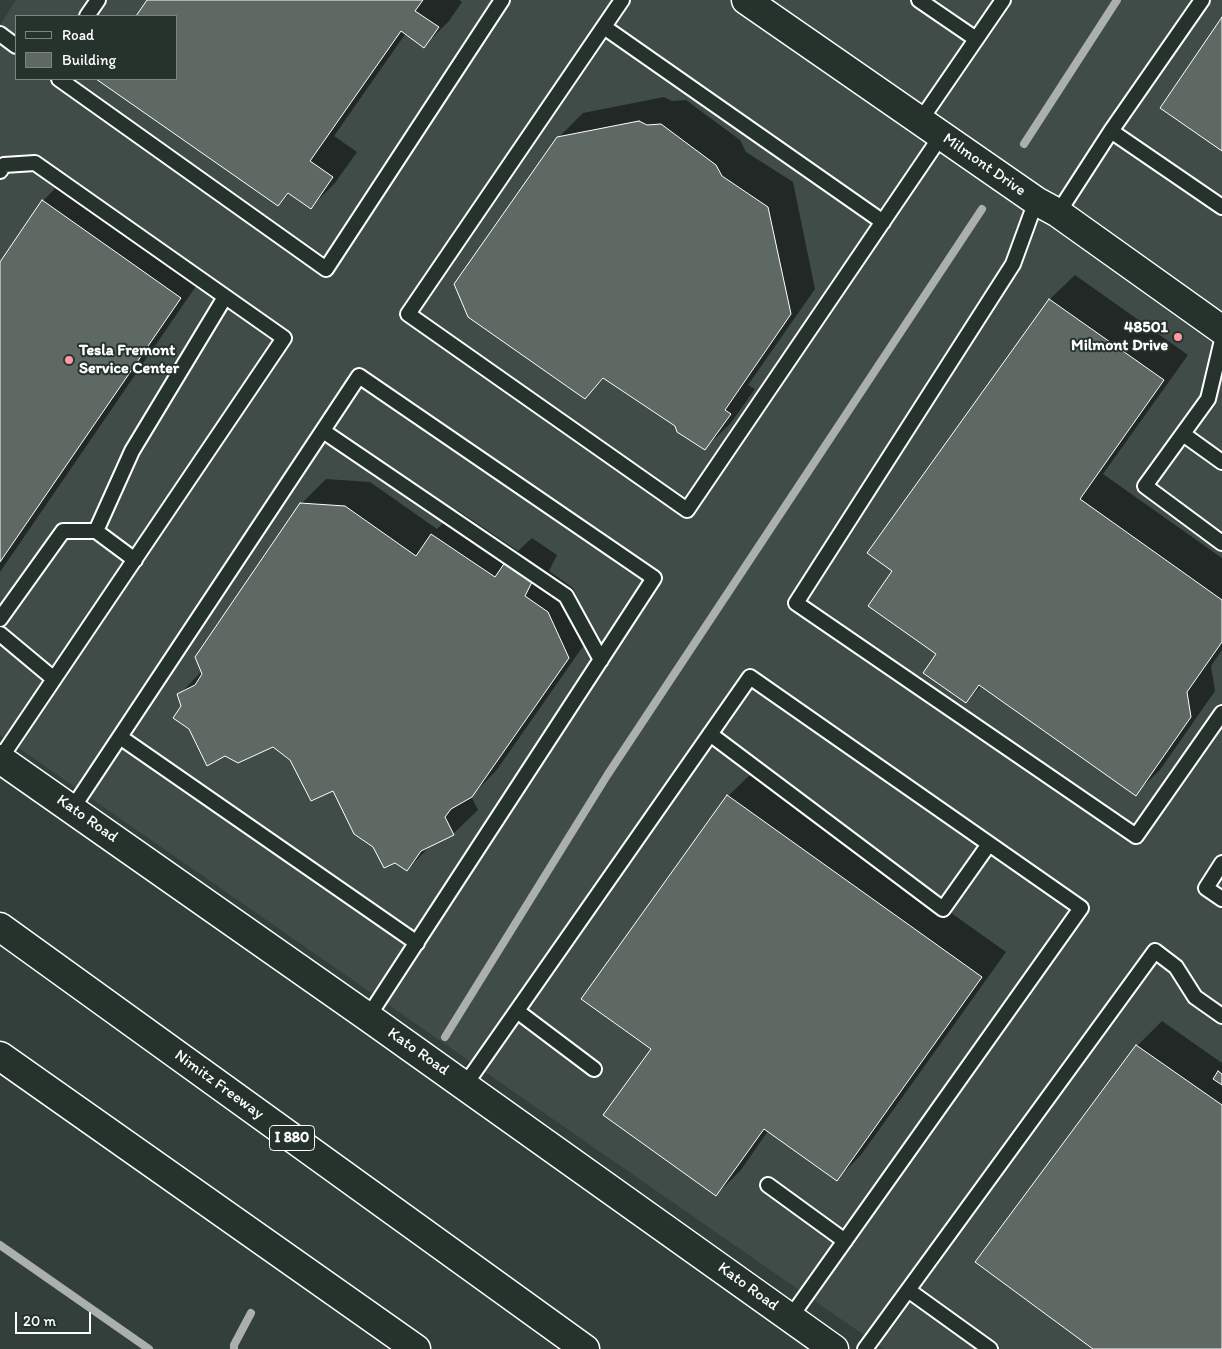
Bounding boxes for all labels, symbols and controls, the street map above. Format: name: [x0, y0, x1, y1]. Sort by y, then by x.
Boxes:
legend: [15, 15, 178, 80]
text: Road: [62, 26, 94, 44]
text: Building: [62, 51, 116, 69]
street label: Milmont Drive: [939, 129, 1029, 201]
place label: 48501 Milmont Drive: [1071, 318, 1168, 356]
marker: 48501 Milmont Drive: [1172, 331, 1184, 343]
place label: Tesla Fremont Service Center: [79, 341, 179, 379]
marker: Tesla Fremont Service Center: [63, 354, 75, 366]
street label: Kato Road: [53, 791, 121, 847]
street label: Kato Road: [384, 1024, 452, 1080]
street label: Nimitz Freeway: [171, 1046, 267, 1124]
road number: I 880: [270, 1126, 314, 1150]
street label: Kato Road: [714, 1258, 782, 1316]
scale bar: [18, 1302, 94, 1334]
text: 20 m: [23, 1312, 56, 1330]

